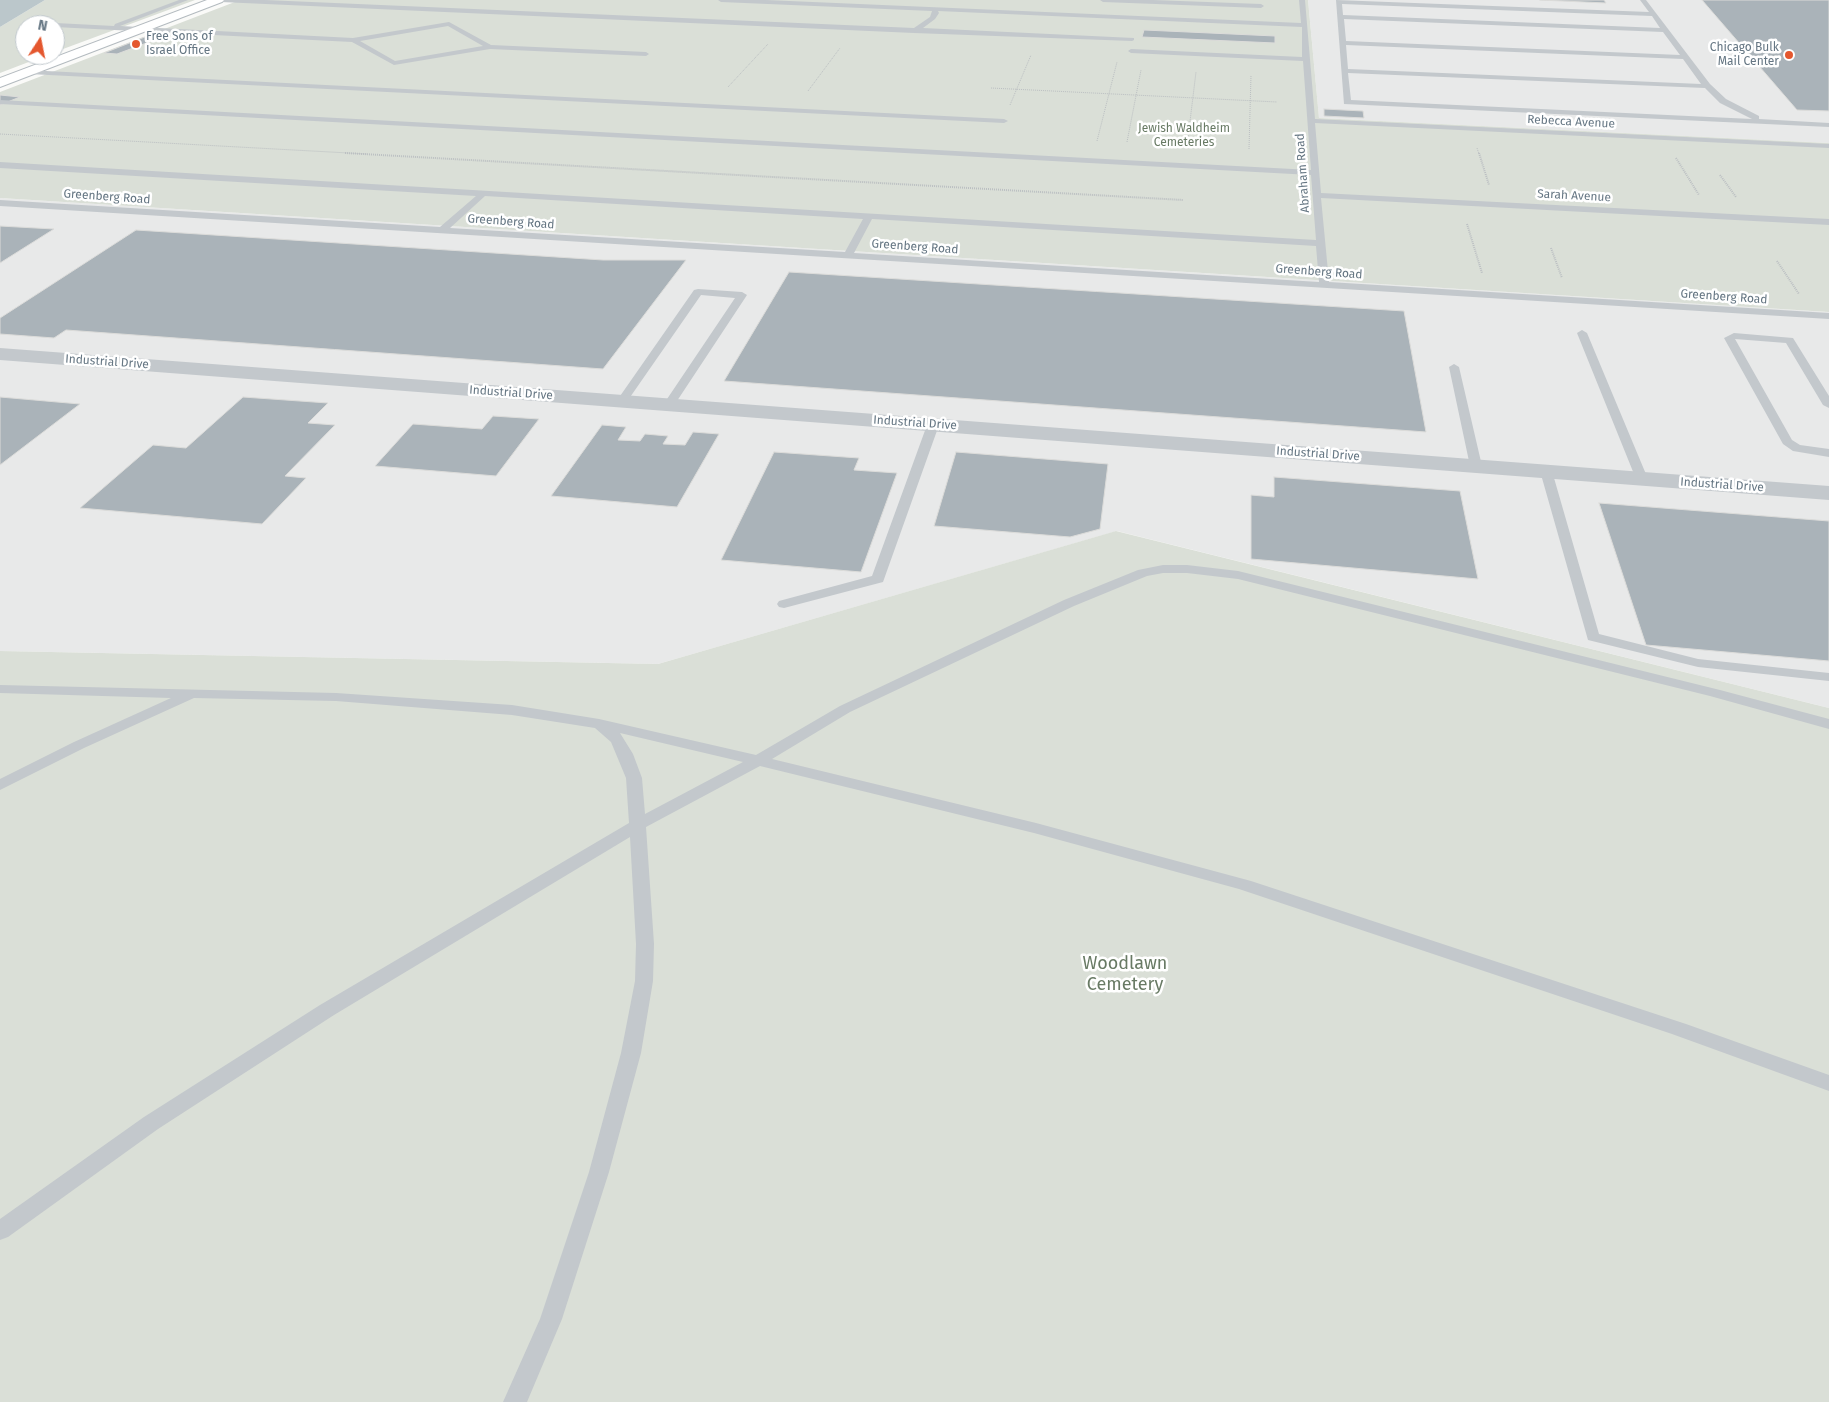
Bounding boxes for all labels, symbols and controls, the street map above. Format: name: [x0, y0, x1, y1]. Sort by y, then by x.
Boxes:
north arrow: [15, 15, 65, 65]
text: N: [37, 17, 49, 35]
place label: Free Sons of Israel Office: [146, 30, 212, 58]
marker: Free Sons of Israel Office: [130, 38, 142, 50]
place label: Chicago Bulk Mail Center: [1710, 41, 1779, 69]
marker: Chicago Bulk Mail Center: [1783, 49, 1795, 61]
street label: Rebecca Avenue: [1527, 113, 1615, 131]
park label: Jewish Waldheim Cemeteries: [1138, 122, 1230, 150]
street label: Abraham Road: [1293, 133, 1313, 213]
street label: Greenberg Road: [63, 187, 151, 207]
street label: Sarah Avenue: [1537, 187, 1611, 205]
street label: Greenberg Road: [467, 212, 555, 232]
street label: Greenberg Road: [871, 237, 959, 257]
street label: Greenberg Road: [1275, 262, 1363, 282]
street label: Greenberg Road: [1680, 287, 1768, 307]
street label: Industrial Drive: [65, 352, 149, 372]
street label: Industrial Drive: [469, 383, 553, 403]
street label: Industrial Drive: [873, 413, 957, 433]
street label: Industrial Drive: [1276, 444, 1360, 464]
street label: Industrial Drive: [1680, 475, 1764, 495]
park label: Woodlawn Cemetery: [1083, 953, 1167, 996]

